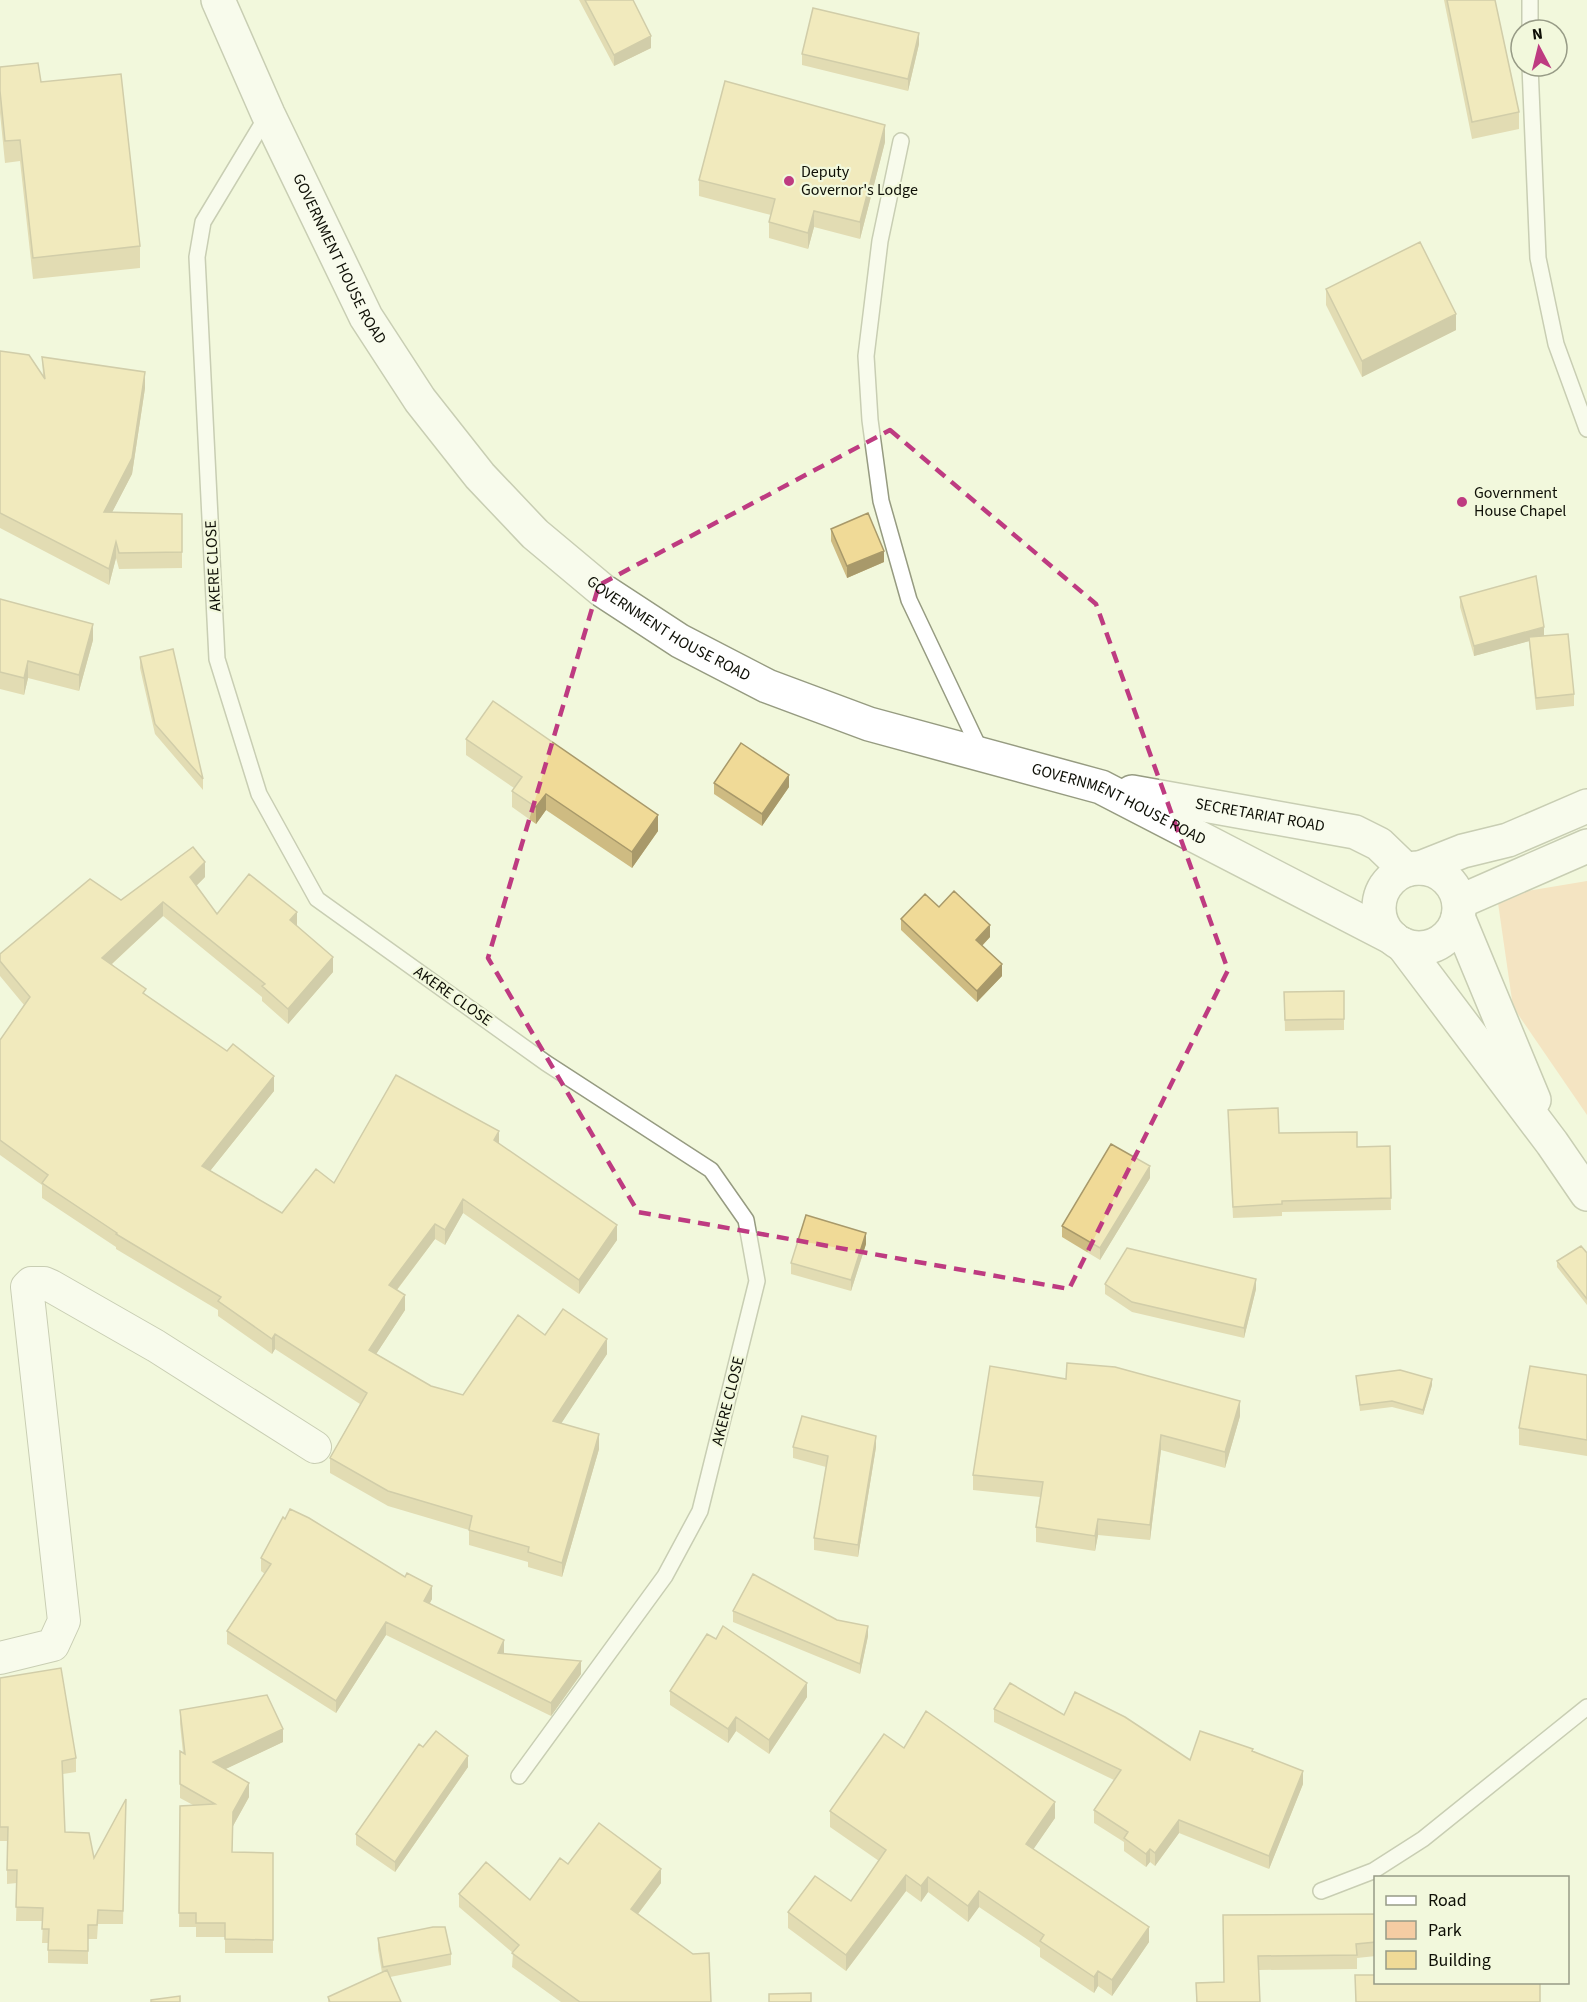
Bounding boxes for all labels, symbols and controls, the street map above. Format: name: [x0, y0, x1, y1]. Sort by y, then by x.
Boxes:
north arrow: [1509, 18, 1569, 78]
text: N: [1531, 23, 1544, 46]
place label: Deputy Governor's Lodge: [801, 161, 918, 201]
street label: GOVERNMENT HOUSE ROAD: [287, 170, 392, 348]
marker: Deputy Governor's Lodge: [782, 174, 796, 188]
place label: Government House Chapel: [1474, 482, 1566, 522]
marker: Government House Chapel: [1455, 495, 1469, 509]
street label: AKERE CLOSE: [200, 520, 226, 612]
street label: GOVERNMENT HOUSE ROAD: [582, 571, 754, 687]
street label: GOVERNMENT HOUSE ROAD: [1029, 758, 1210, 850]
street label: SECRETARIAT ROAD: [1193, 793, 1327, 837]
street label: AKERE CLOSE: [409, 961, 497, 1031]
street label: AKERE CLOSE: [706, 1354, 750, 1448]
legend: [1374, 1876, 1569, 1984]
text: Road: [1428, 1888, 1467, 1913]
text: Park: [1428, 1918, 1462, 1943]
text: Building: [1428, 1948, 1491, 1973]

